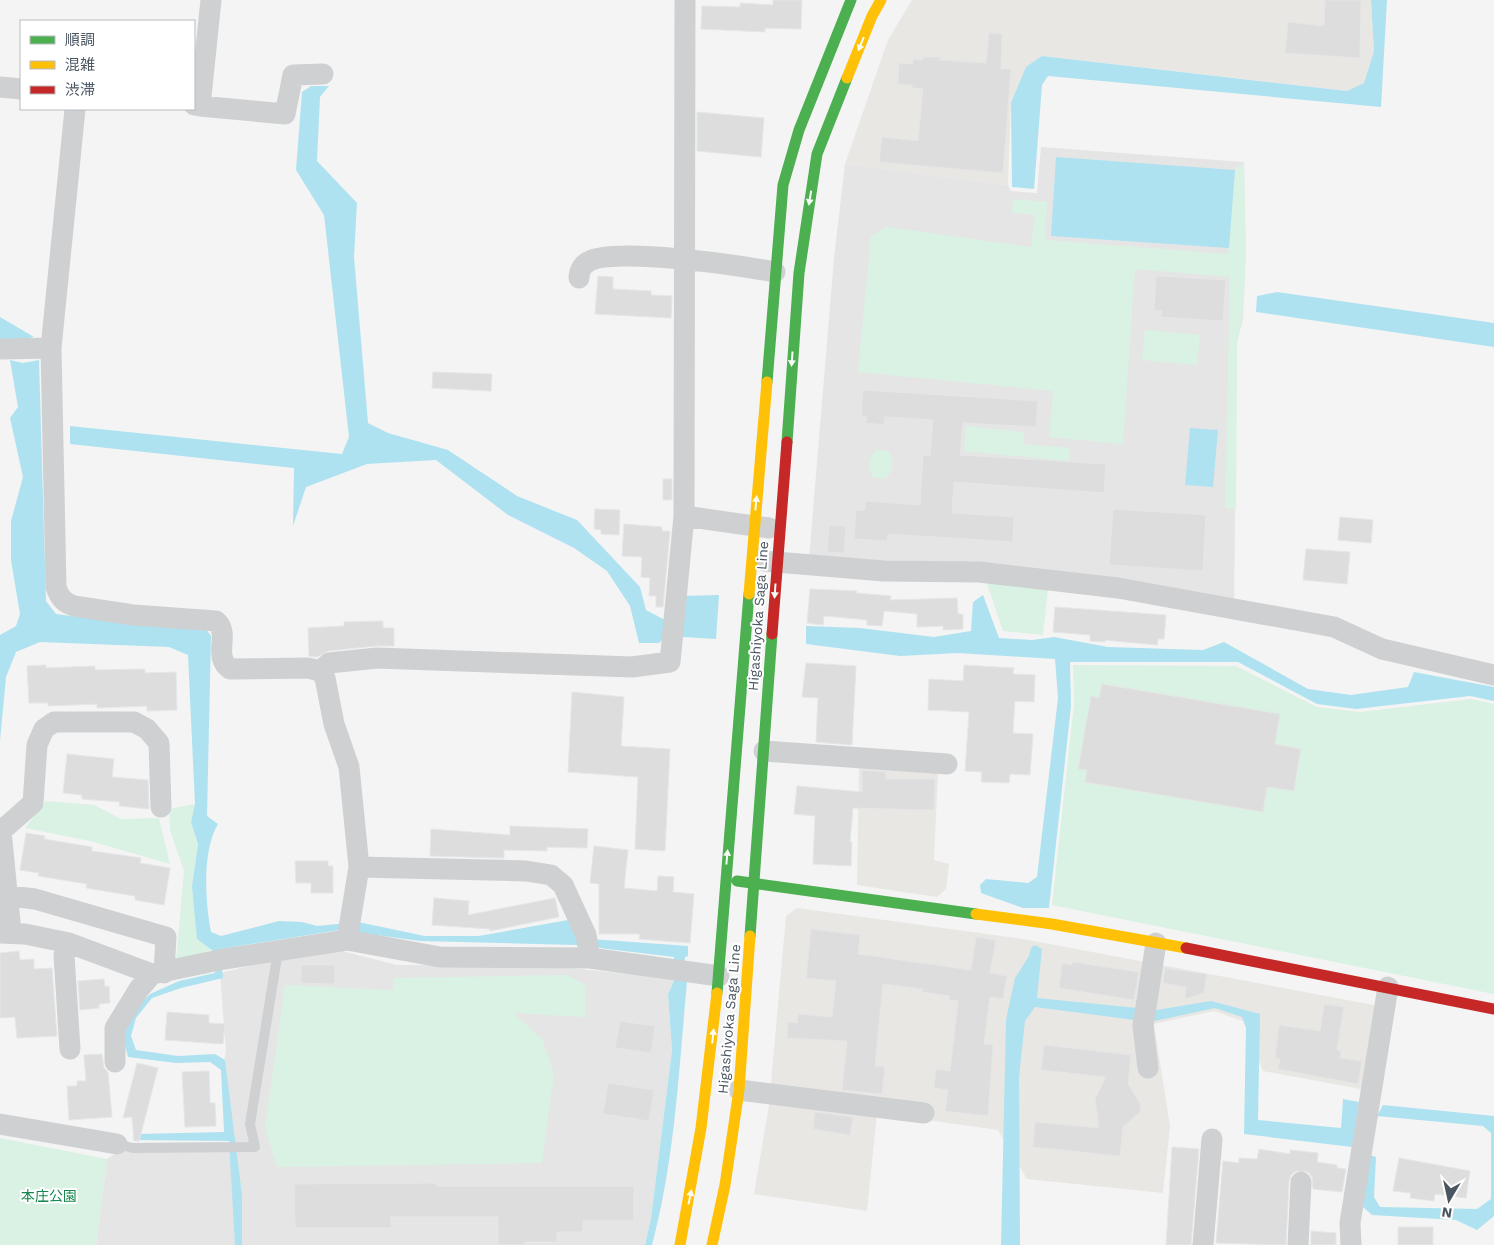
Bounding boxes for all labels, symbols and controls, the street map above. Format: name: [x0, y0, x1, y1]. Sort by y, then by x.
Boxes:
legend: [20, 20, 195, 110]
text: 順調: [65, 31, 95, 49]
one-way arrow: [857, 37, 865, 52]
text: 混雑: [65, 56, 95, 74]
text: 渋滞: [65, 81, 95, 99]
one-way arrow: [806, 190, 814, 206]
one-way arrow: [788, 352, 796, 368]
one-way arrow: [752, 495, 760, 511]
street label: Higashiyoka Saga Line: [745, 540, 771, 692]
one-way arrow: [770, 583, 778, 599]
one-way arrow: [723, 849, 731, 865]
street label: Higashiyoka Saga Line: [714, 943, 744, 1095]
one-way arrow: [709, 1028, 717, 1044]
north arrow: [1424, 1175, 1474, 1225]
park label: 本庄公園: [21, 1188, 77, 1204]
one-way arrow: [687, 1189, 695, 1205]
text: N: [1441, 1204, 1453, 1222]

